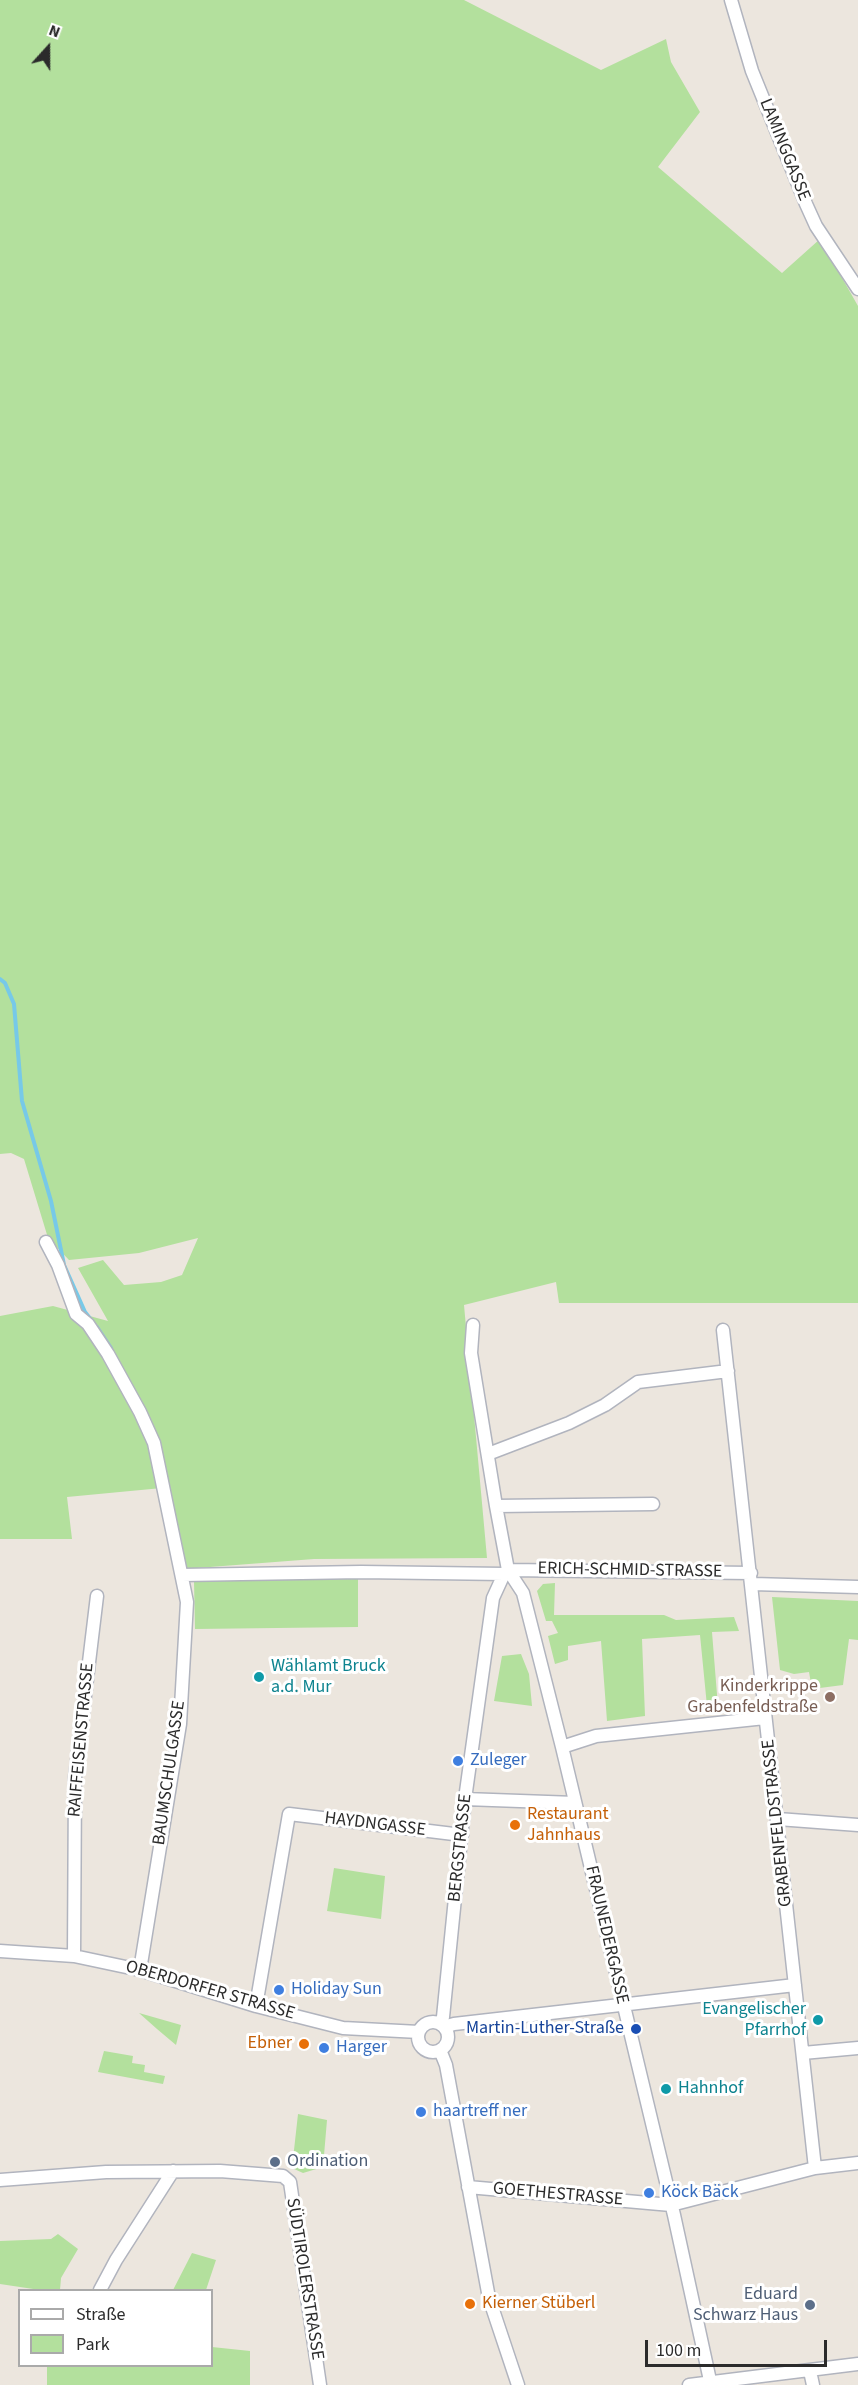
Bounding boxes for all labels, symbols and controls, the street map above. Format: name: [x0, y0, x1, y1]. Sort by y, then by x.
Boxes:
north arrow: [18, 18, 78, 78]
text: N: [46, 19, 63, 43]
street label: LAMINGGASSE: [754, 96, 814, 204]
street label: ERICH-SCHMID-STRASSE: [537, 1559, 723, 1583]
place label: Wählamt Bruck a.d. Mur: [271, 1656, 386, 1698]
street label: RAIFFEISENSTRASSE: [64, 1662, 100, 1818]
marker: Wählamt Bruck a.d. Mur: [252, 1670, 266, 1684]
place label: Kinderkrippe Grabenfeldstraße: [687, 1676, 818, 1718]
marker: Kinderkrippe Grabenfeldstraße: [823, 1690, 837, 1704]
street label: BAUMSCHULGASSE: [149, 1699, 191, 1847]
street label: GRABENFELDSTRASSE: [758, 1738, 798, 1908]
place label: Zuleger: [470, 1750, 526, 1772]
marker: Zuleger: [451, 1754, 465, 1768]
street label: BERGSTRASSE: [445, 1793, 477, 1903]
place label: Restaurant Jahnhaus: [527, 1804, 609, 1846]
street label: HAYDNGASSE: [323, 1808, 427, 1842]
marker: Restaurant Jahnhaus: [508, 1818, 522, 1832]
street label: FRAUNEDERGASSE: [580, 1864, 632, 2006]
street label: OBERDORFER STRASSE: [123, 1956, 297, 2026]
place label: Holiday Sun: [291, 1979, 382, 2001]
marker: Holiday Sun: [272, 1983, 286, 1997]
place label: Evangelischer Pfarrhof: [702, 1999, 806, 2042]
marker: Evangelischer Pfarrhof: [811, 2013, 825, 2027]
place label: Martin-Luther-Straße: [466, 2018, 624, 2040]
marker: Martin-Luther-Straße: [629, 2022, 643, 2036]
place label: Ebner: [248, 2033, 292, 2055]
marker: Ebner: [297, 2037, 311, 2051]
place label: Harger: [336, 2037, 387, 2059]
marker: Harger: [317, 2041, 331, 2055]
place label: Hahnhof: [678, 2078, 743, 2100]
marker: Hahnhof: [659, 2082, 673, 2096]
place label: haartreff ner: [433, 2101, 527, 2123]
marker: haartreff ner: [414, 2105, 428, 2119]
place label: Ordination: [287, 2151, 368, 2173]
marker: Ordination: [268, 2155, 282, 2169]
street label: GOETHESTRASSE: [492, 2179, 624, 2211]
place label: Köck Bäck: [661, 2182, 739, 2204]
marker: Köck Bäck: [642, 2186, 656, 2200]
street label: SÜDTIROLERSTRASSE: [281, 2196, 327, 2362]
place label: Eduard Schwarz Haus: [693, 2284, 798, 2326]
legend: [18, 2289, 213, 2367]
place label: Kierner Stüberl: [482, 2293, 595, 2315]
marker: Kierner Stüberl: [463, 2297, 477, 2311]
marker: Eduard Schwarz Haus: [803, 2298, 817, 2312]
text: Straße: [76, 2302, 125, 2327]
scale bar: [648, 2328, 830, 2366]
text: Park: [76, 2332, 110, 2357]
text: 100 m: [656, 2338, 701, 2363]

